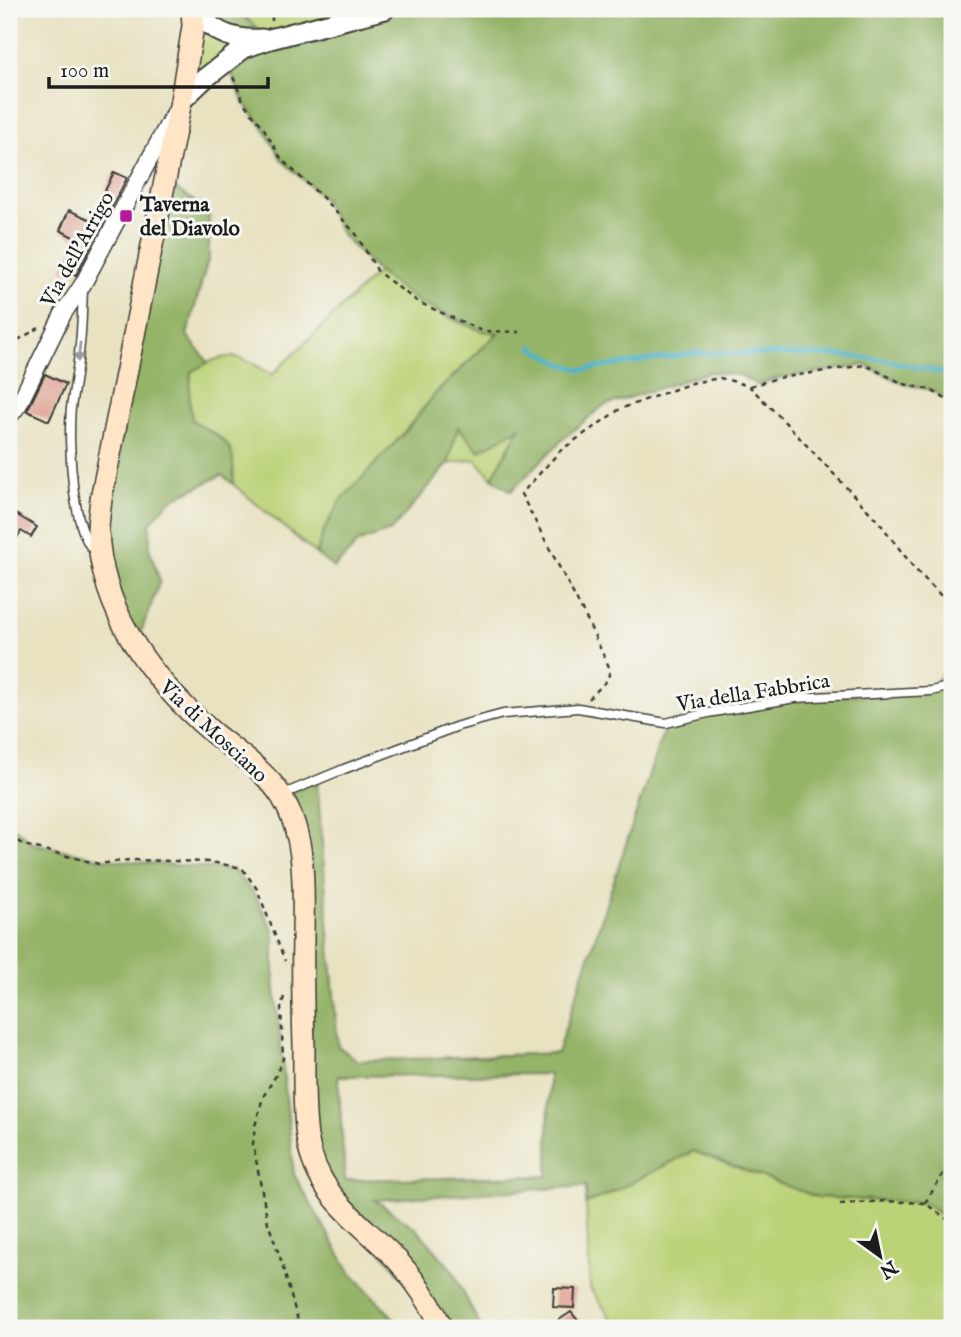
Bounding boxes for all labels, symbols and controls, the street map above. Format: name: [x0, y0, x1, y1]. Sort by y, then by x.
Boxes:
scale bar: [49, 46, 268, 90]
text: 100 m: [60, 58, 109, 85]
street label: Via dell'Arrigo: [35, 187, 121, 313]
place label: Taverna del Diavolo: [139, 192, 240, 243]
marker: Taverna del Diavolo: [118, 208, 134, 224]
one-way arrow: [74, 341, 85, 363]
street label: Via della Fabbrica: [674, 668, 833, 719]
street label: Via di Mosciano: [152, 674, 273, 789]
north arrow: [846, 1222, 916, 1292]
text: N: [874, 1253, 902, 1283]

